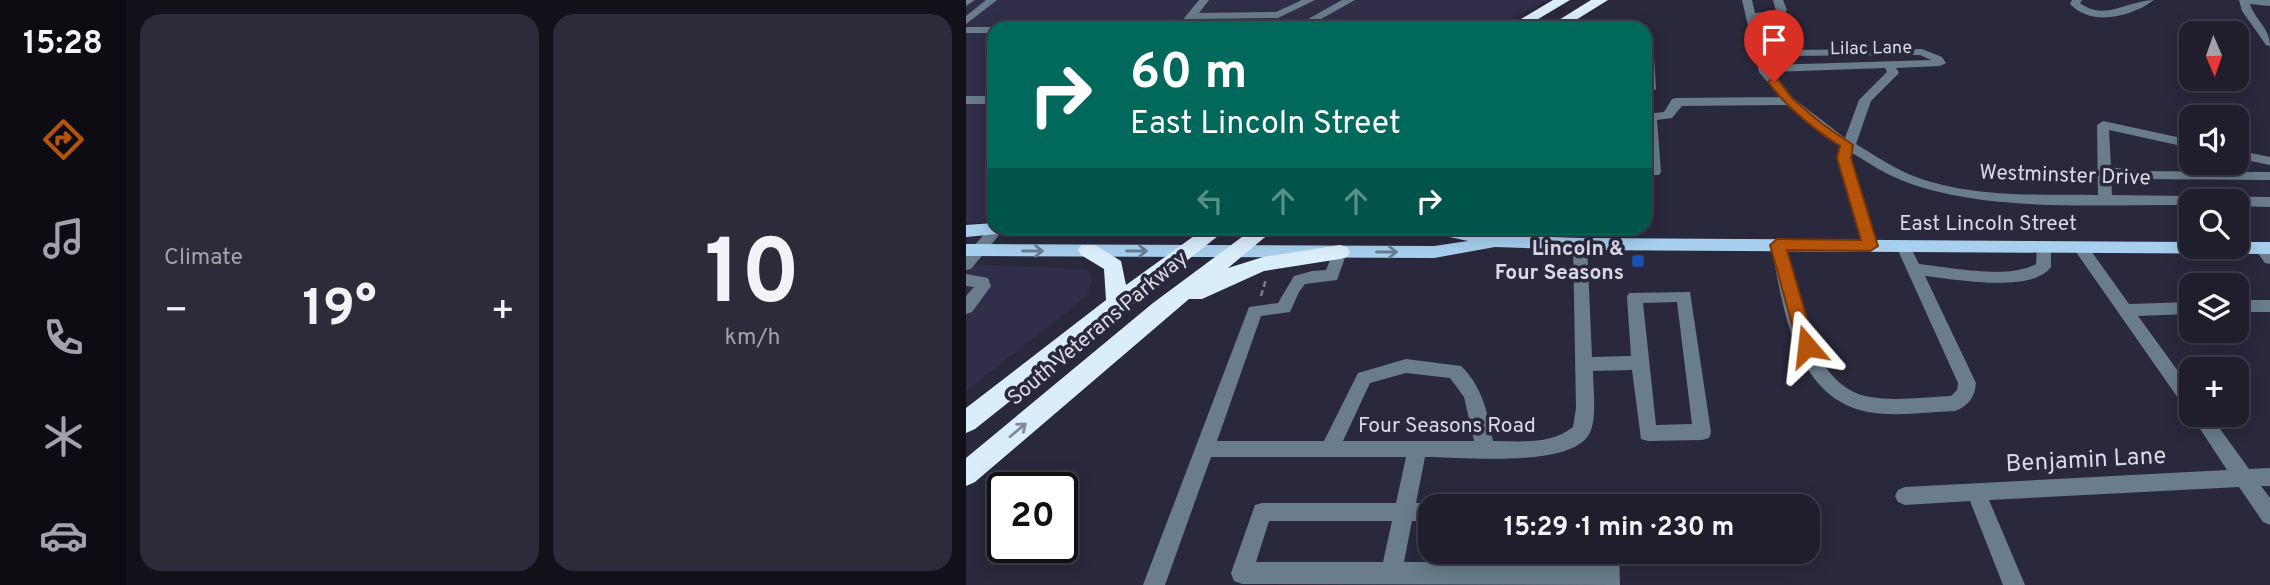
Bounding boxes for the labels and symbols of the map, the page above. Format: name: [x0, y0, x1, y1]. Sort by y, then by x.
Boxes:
pin: [1744, 10, 1804, 82]
north arrow: [2179, 21, 2249, 91]
street label: Lilac Lane: [1830, 37, 1912, 61]
street label: Westminster Drive: [1979, 160, 2151, 192]
street label: East Lincoln Street: [1899, 211, 2077, 238]
place label: Lincoln & Four Seasons: [1495, 236, 1624, 287]
one-way arrow: [1021, 244, 1044, 257]
one-way arrow: [1126, 244, 1149, 257]
one-way arrow: [1375, 245, 1398, 259]
street label: South Veterans Parkway: [1002, 246, 1194, 412]
marker: Lincoln & Four Seasons: [1630, 253, 1646, 269]
position arrow: [1770, 309, 1844, 383]
street label: Four Seasons Road: [1358, 413, 1536, 440]
one-way arrow: [1009, 422, 1027, 438]
street label: Benjamin Lane: [2005, 442, 2167, 480]
speed limit sign: 20: [987, 472, 1078, 563]

